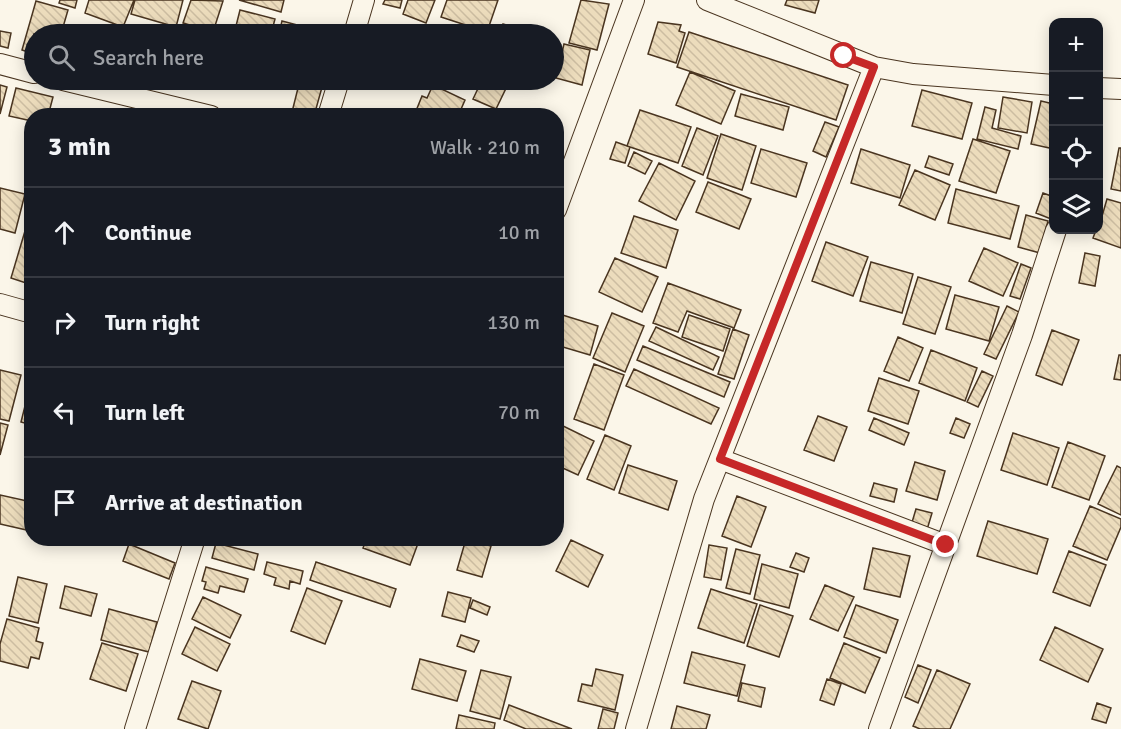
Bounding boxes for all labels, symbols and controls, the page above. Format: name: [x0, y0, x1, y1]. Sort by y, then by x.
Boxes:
map controls: [1049, 18, 1103, 234]
button: +: [1049, 18, 1103, 72]
search box: [24, 24, 564, 90]
icon: search: [45, 41, 78, 74]
route start: [830, 42, 856, 68]
text: Search here: [93, 44, 204, 71]
button: −: [1049, 72, 1103, 126]
button: locate: [1049, 126, 1103, 180]
text: 3 min: [48, 131, 111, 163]
text: Walk · 210 m: [430, 135, 540, 160]
button: layers: [1049, 180, 1103, 234]
icon: ahead: [48, 216, 81, 249]
text: Continue: [105, 219, 192, 246]
text: 10 m: [498, 220, 540, 245]
icon: right: [48, 306, 81, 339]
text: Turn right: [105, 309, 200, 336]
text: 130 m: [487, 310, 540, 335]
icon: left: [48, 396, 81, 429]
text: Turn left: [105, 399, 185, 426]
text: 70 m: [498, 400, 540, 425]
icon: arrive: [48, 486, 81, 519]
text: Arrive at destination: [105, 489, 302, 516]
route end: [932, 531, 958, 557]

